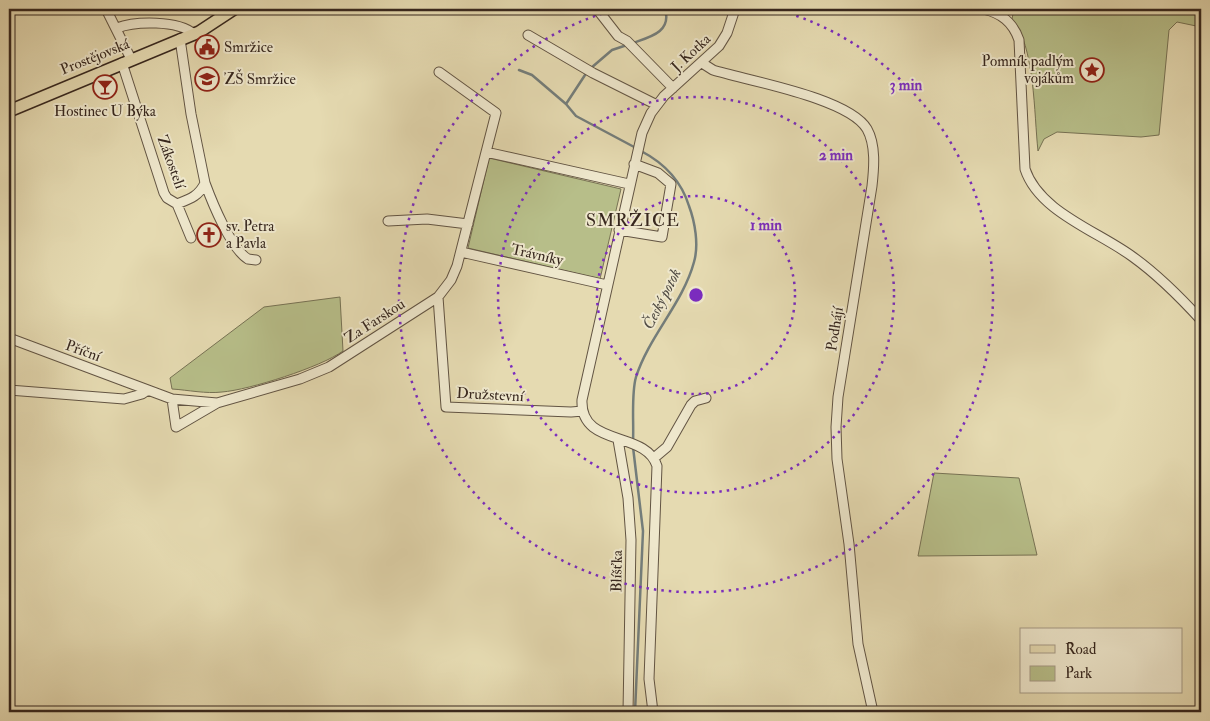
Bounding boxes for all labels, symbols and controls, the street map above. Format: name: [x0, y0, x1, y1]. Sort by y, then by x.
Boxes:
street label: J. Kotka: [666, 29, 716, 78]
street label: Prostějovská: [58, 34, 133, 79]
public building icon: Smržice: [194, 34, 220, 60]
place label: Smržice: [224, 38, 273, 57]
place label: Pomník padlým vojákům: [982, 52, 1074, 88]
place icon: Pomník padlým vojákům: [1079, 57, 1105, 83]
school or university icon: ZŠ Smržice: [194, 66, 220, 92]
place label: ZŠ Smržice: [224, 68, 296, 89]
bar icon: Hostinec U Býka: [92, 74, 118, 100]
text: 3 min: [890, 76, 922, 95]
place label: Hostinec U Býka: [54, 102, 157, 121]
street label: Zákostelí: [153, 133, 190, 192]
text: 2 min: [819, 146, 853, 165]
district label: SMRŽICE: [586, 208, 680, 232]
text: 1 min: [750, 216, 782, 235]
place label: sv. Petra a Pavla: [226, 217, 275, 253]
church icon: sv. Petra a Pavla: [196, 222, 222, 248]
street label: Trávníky: [509, 240, 565, 270]
water label: Český potok: [638, 265, 686, 333]
centre of rings: [687, 286, 705, 304]
street label: Za Farskou: [341, 294, 409, 348]
street label: Podhájí: [822, 305, 848, 352]
street label: Příční: [63, 336, 104, 366]
street label: Družstevní: [456, 384, 525, 406]
street label: Blíšťka: [607, 549, 627, 592]
legend: [1020, 628, 1182, 694]
text: Road: [1065, 640, 1097, 659]
text: Park: [1065, 664, 1092, 683]

